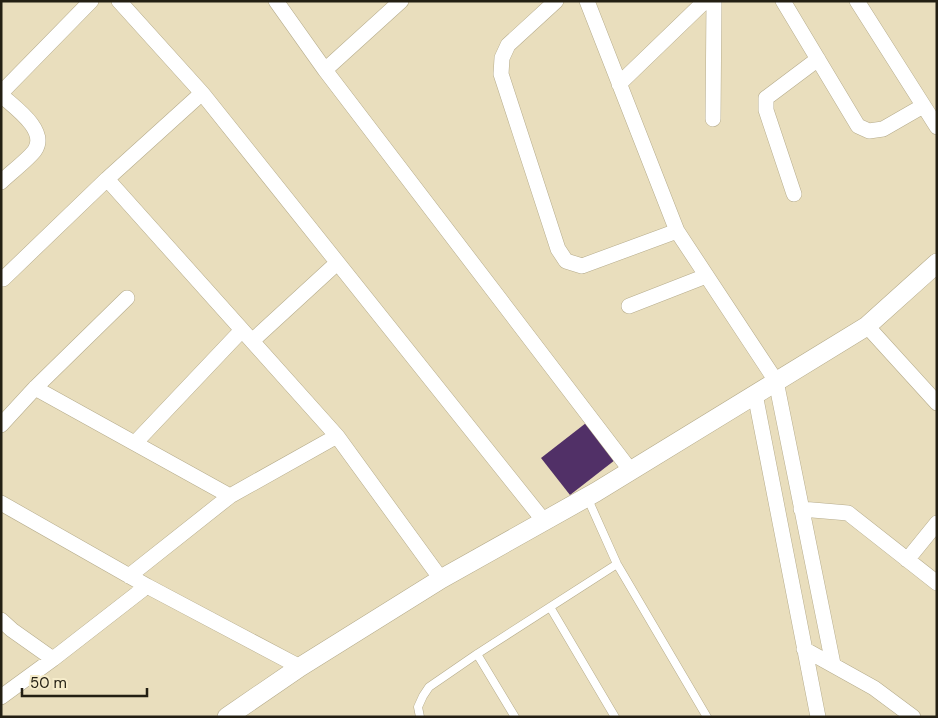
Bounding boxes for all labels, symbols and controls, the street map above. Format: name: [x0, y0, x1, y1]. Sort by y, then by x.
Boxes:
scale bar: [22, 666, 148, 698]
text: 50 m: [30, 673, 67, 693]

